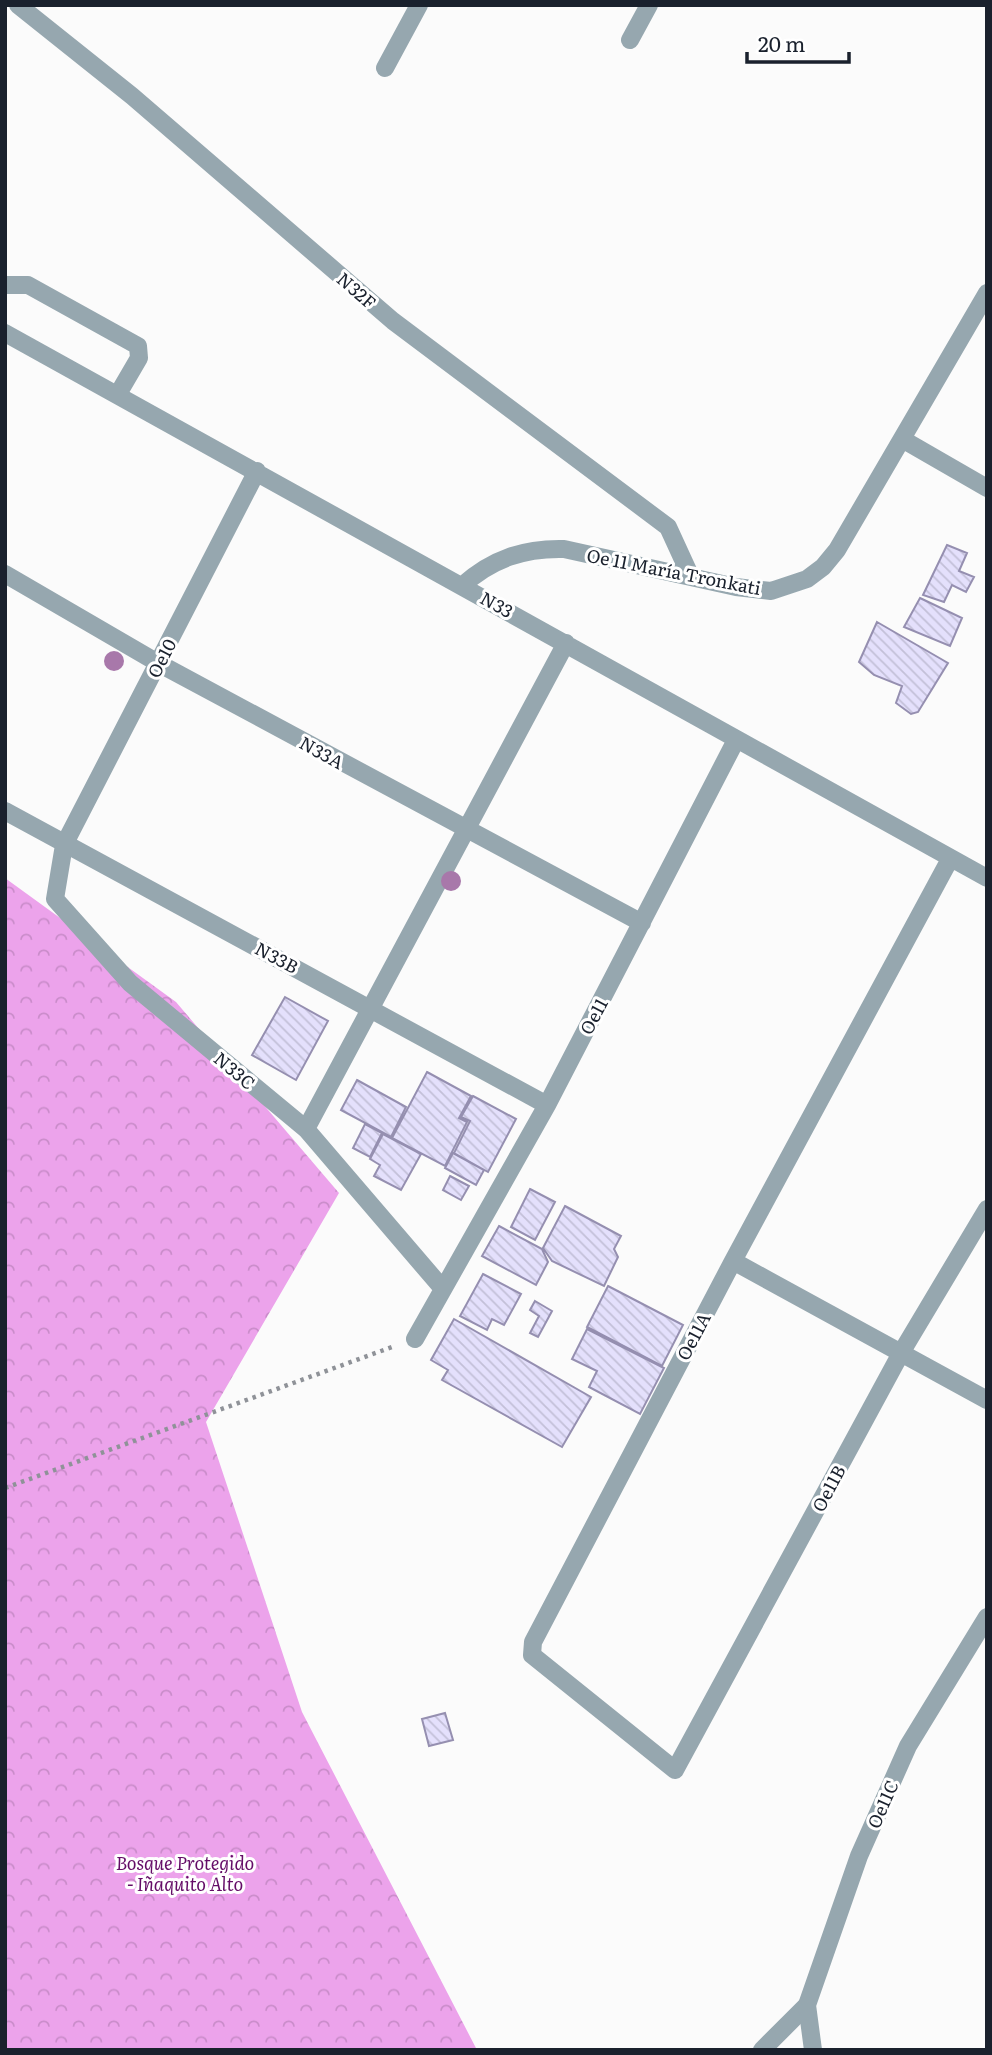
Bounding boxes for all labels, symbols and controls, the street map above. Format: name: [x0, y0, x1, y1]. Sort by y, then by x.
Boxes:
scale bar: [747, 21, 848, 65]
text: 20 m: [758, 27, 805, 58]
street label: N32F: [331, 265, 383, 315]
street label: Oe 11 María Tronkati: [585, 541, 763, 601]
street label: N33: [476, 584, 518, 624]
street label: Oe10: [140, 634, 182, 682]
street label: N33A: [295, 729, 349, 775]
street label: N33B: [250, 934, 304, 980]
street label: Oe11: [572, 993, 614, 1039]
street label: N33C: [208, 1045, 262, 1095]
street label: Oe11A: [669, 1307, 717, 1365]
street label: Oe11B: [804, 1460, 852, 1516]
street label: Oe11C: [859, 1776, 905, 1832]
park label: Bosque Protegido - Iñaquito Alto: [116, 1849, 254, 1897]

